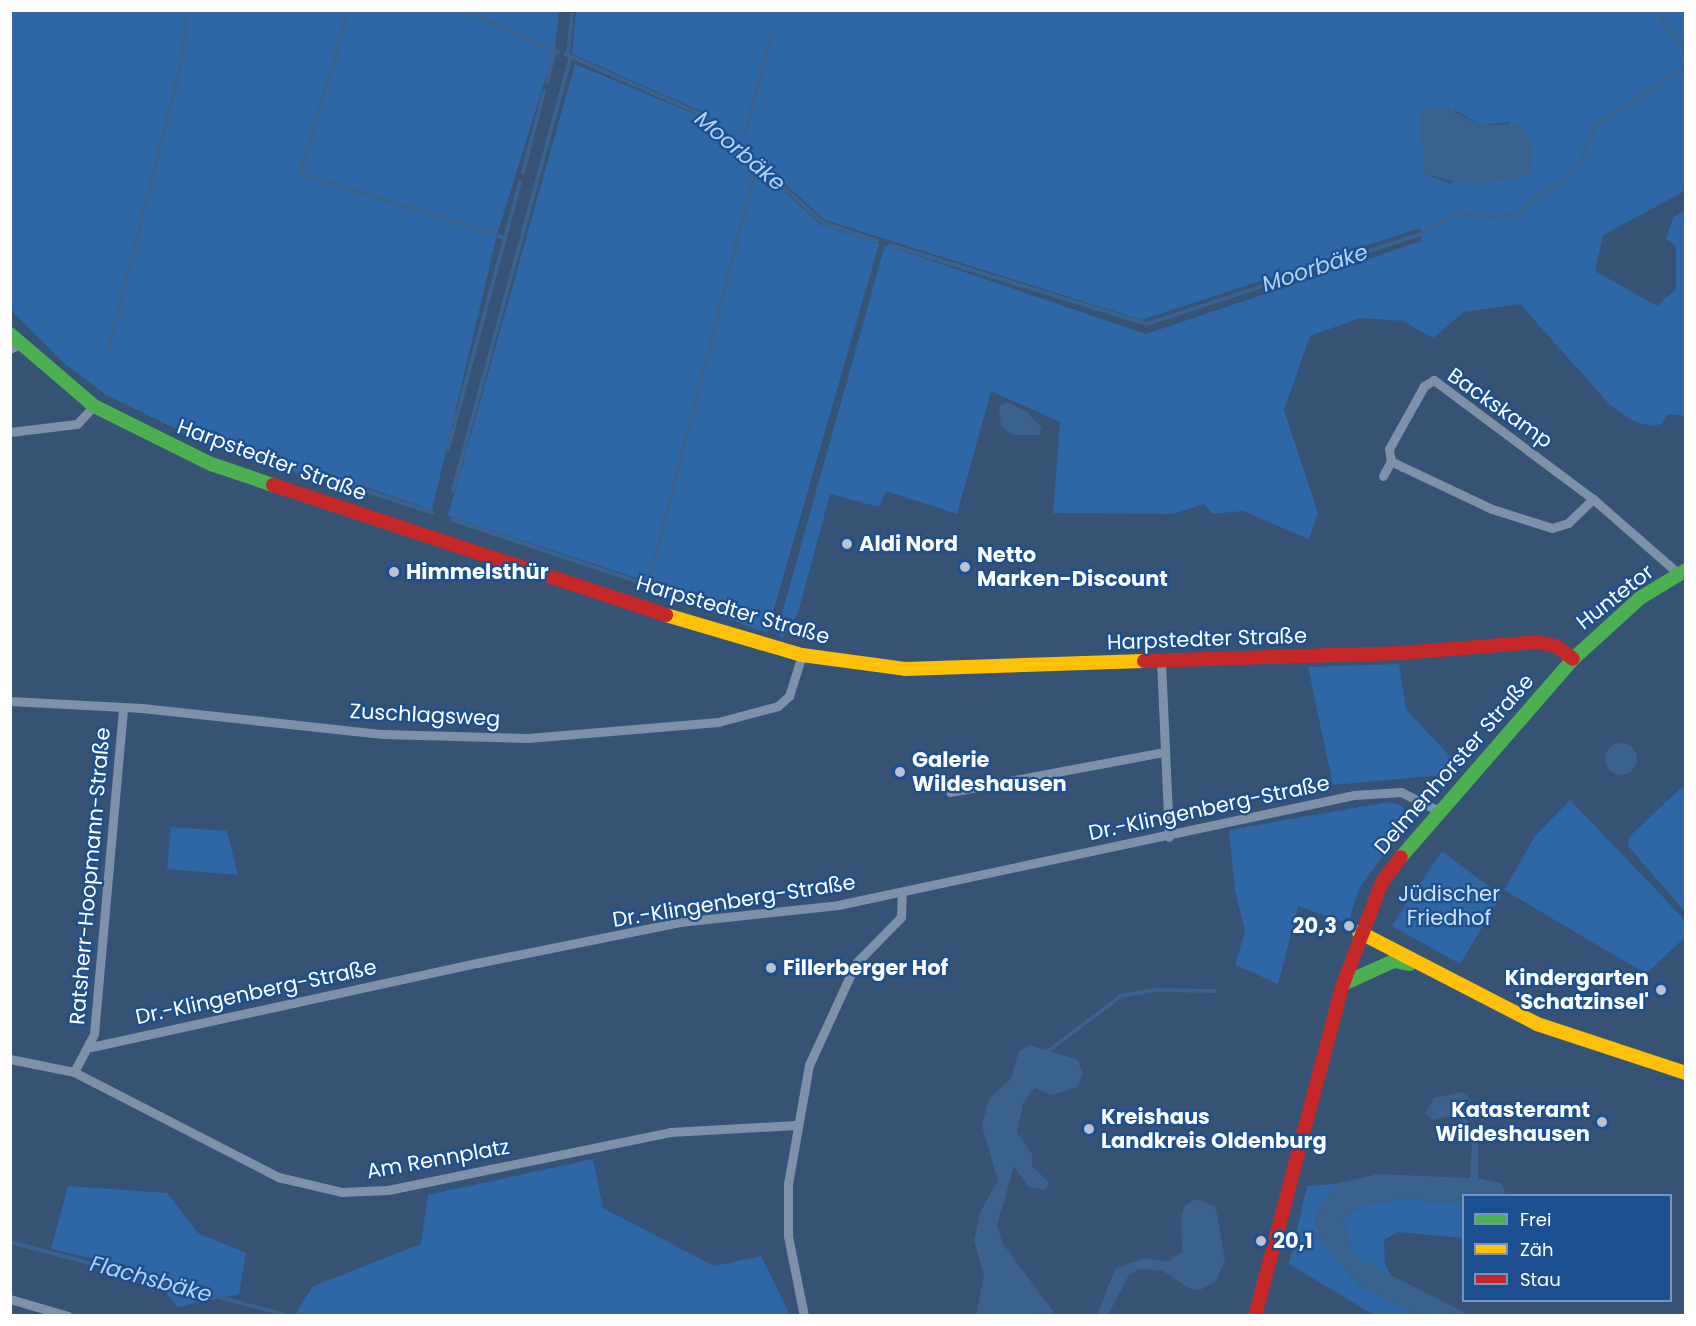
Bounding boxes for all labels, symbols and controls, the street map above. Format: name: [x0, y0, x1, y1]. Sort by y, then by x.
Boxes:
water label: Moorbäke: [689, 106, 791, 196]
water label: Moorbäke: [1259, 238, 1371, 298]
street label: Backskamp: [1443, 363, 1557, 453]
street label: Harpstedter Straße: [174, 414, 370, 506]
place label: Aldi Nord: [859, 531, 958, 557]
marker: Aldi Nord: [840, 537, 854, 551]
place label: Netto Marken-Discount: [977, 542, 1168, 592]
place label: Himmelsthür: [406, 559, 549, 585]
street label: Huntetor: [1571, 559, 1659, 635]
marker: Netto Marken-Discount: [958, 560, 972, 574]
marker: Himmelsthür: [387, 565, 401, 579]
street label: Harpstedter Straße: [633, 570, 833, 650]
street label: Harpstedter Straße: [1107, 623, 1307, 655]
street label: Delmenhorster Straße: [1369, 669, 1539, 859]
street label: Zuschlagsweg: [349, 698, 501, 732]
street label: Ratsherr-Hoopmann-Straße: [64, 726, 116, 1026]
place label: Galerie Wildeshausen: [912, 747, 1067, 797]
marker: Galerie Wildeshausen: [893, 765, 907, 779]
street label: Dr.-Klingenberg-Straße: [1086, 770, 1332, 846]
street label: Dr.-Klingenberg-Straße: [611, 869, 857, 933]
park label: Jüdischer Friedhof: [1398, 881, 1500, 931]
place label: 20,3: [1293, 913, 1337, 939]
marker: 20,3: [1342, 919, 1356, 933]
street label: Dr.-Klingenberg-Straße: [133, 954, 379, 1030]
place label: Fillerberger Hof: [783, 955, 948, 981]
marker: Fillerberger Hof: [764, 961, 778, 975]
place label: Kindergarten 'Schatzinsel': [1505, 965, 1649, 1015]
marker: Kindergarten 'Schatzinsel': [1654, 983, 1668, 997]
place label: Katasteramt Wildeshausen: [1435, 1097, 1590, 1147]
place label: Kreishaus Landkreis Oldenburg: [1101, 1104, 1327, 1154]
marker: Katasteramt Wildeshausen: [1595, 1115, 1609, 1129]
marker: Kreishaus Landkreis Oldenburg: [1082, 1122, 1096, 1136]
street label: Am Rennplatz: [365, 1134, 511, 1184]
legend: [1462, 1194, 1672, 1302]
text: Frei: [1520, 1207, 1551, 1232]
place label: 20,1: [1273, 1228, 1313, 1254]
marker: 20,1: [1254, 1234, 1268, 1248]
text: Zäh: [1520, 1237, 1553, 1262]
water label: Flachsbäke: [87, 1250, 215, 1308]
text: Stau: [1520, 1267, 1561, 1292]

